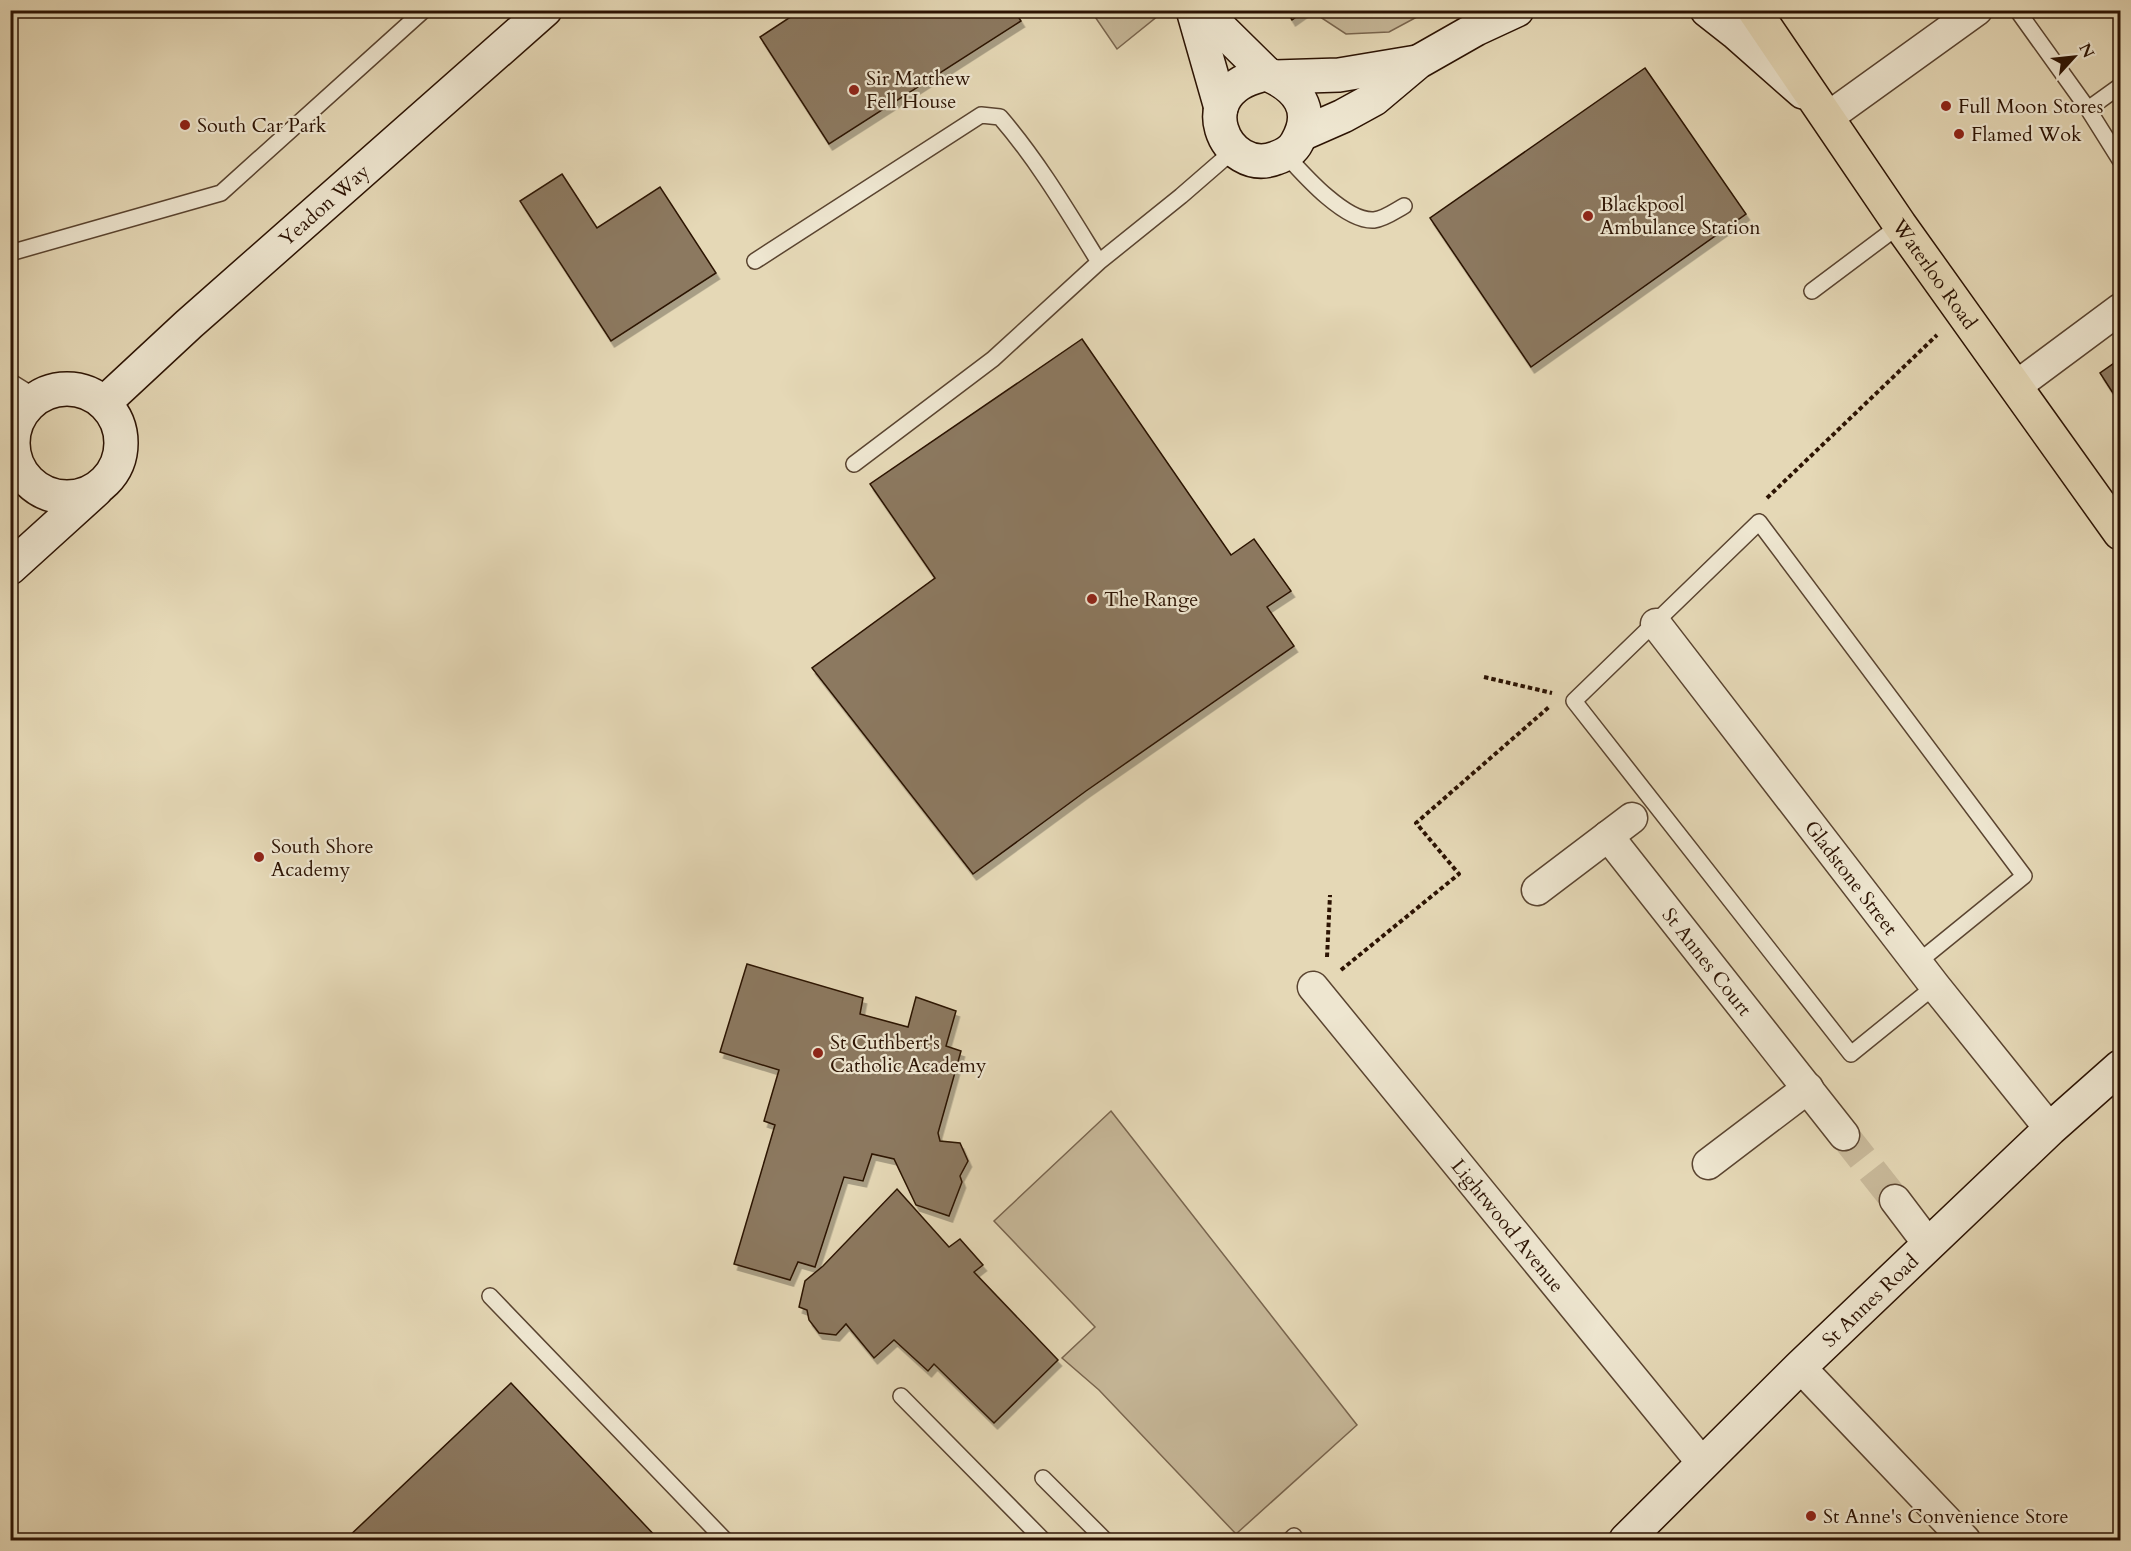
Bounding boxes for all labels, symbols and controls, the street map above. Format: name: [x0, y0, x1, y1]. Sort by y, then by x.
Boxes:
north arrow: [2044, 27, 2104, 87]
text: N: [2074, 39, 2099, 62]
place label: Sir Matthew Fell House: [866, 65, 971, 115]
marker: Sir Matthew Fell House: [847, 83, 861, 97]
place label: Full Moon Stores: [1958, 93, 2103, 120]
marker: Full Moon Stores: [1939, 99, 1953, 113]
place label: South Car Park: [197, 112, 327, 139]
marker: South Car Park: [178, 118, 192, 132]
place label: Flamed Wok: [1971, 121, 2082, 148]
marker: Flamed Wok: [1952, 127, 1966, 141]
street label: Yeadon Way: [273, 157, 375, 252]
place label: Blackpool Ambulance Station: [1600, 191, 1761, 241]
marker: Blackpool Ambulance Station: [1581, 209, 1595, 223]
street label: Waterloo Road: [1886, 213, 1984, 335]
place label: The Range: [1104, 586, 1198, 613]
marker: The Range: [1085, 592, 1099, 606]
street label: Gladstone Street: [1798, 815, 1905, 941]
place label: South Shore Academy: [271, 833, 374, 883]
marker: South Shore Academy: [252, 850, 266, 864]
street label: St Annes Court: [1656, 902, 1759, 1022]
place label: St Cuthbert's Catholic Academy: [830, 1029, 987, 1079]
marker: St Cuthbert's Catholic Academy: [811, 1046, 825, 1060]
street label: Lightwood Avenue: [1445, 1153, 1571, 1298]
street label: St Annes Road: [1816, 1248, 1924, 1353]
place label: St Anne's Convenience Store: [1823, 1503, 2069, 1530]
marker: St Anne's Convenience Store: [1804, 1509, 1818, 1523]

